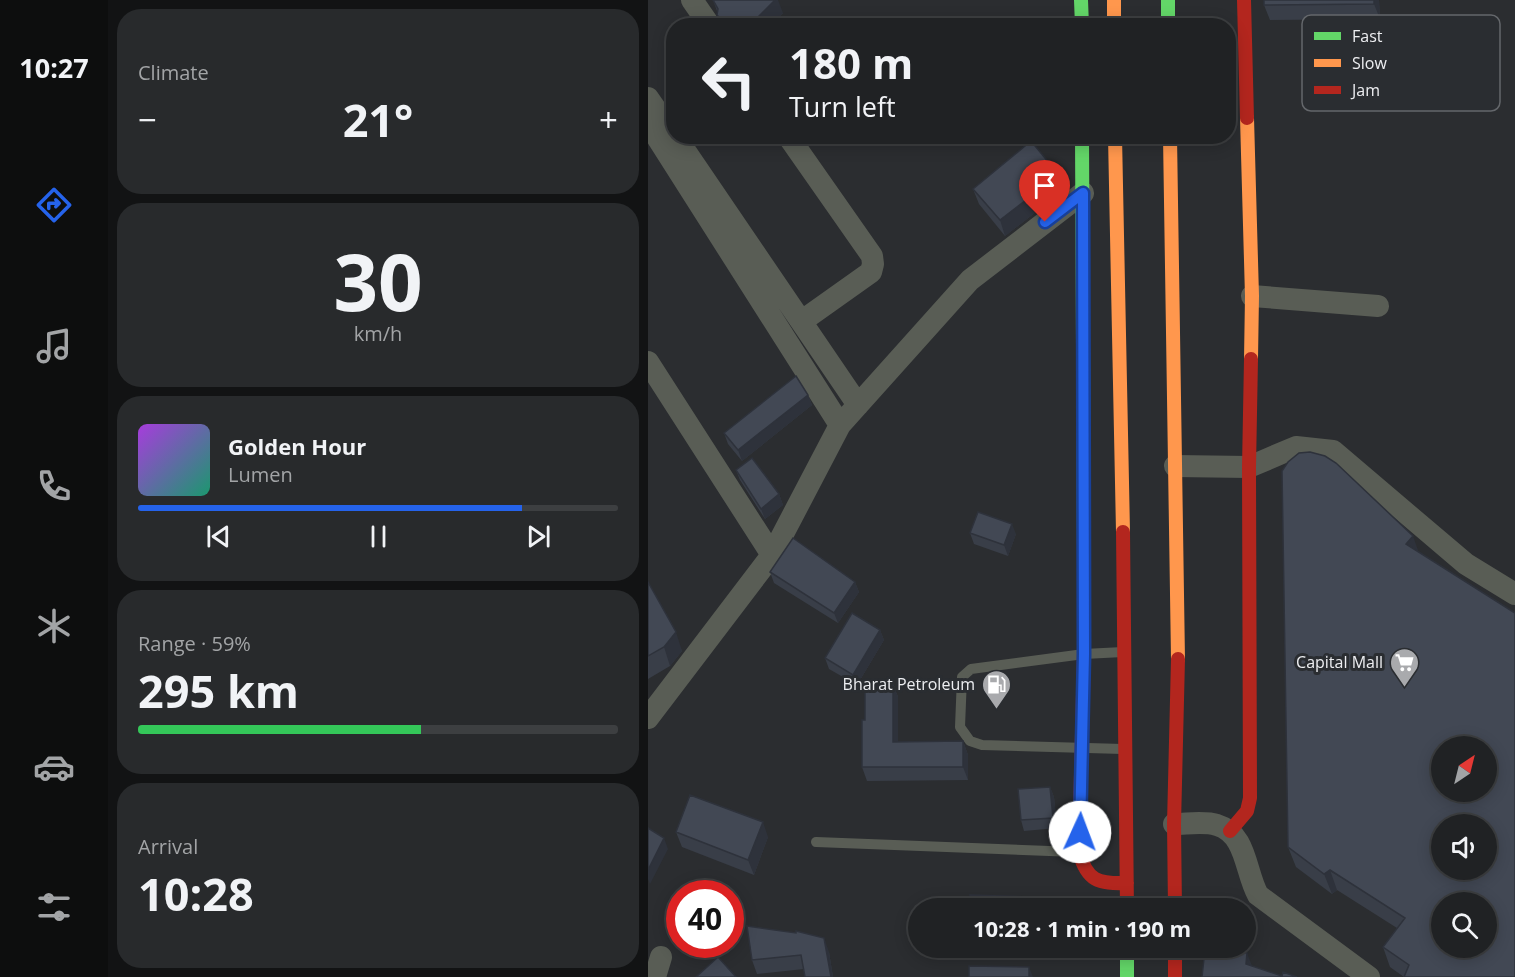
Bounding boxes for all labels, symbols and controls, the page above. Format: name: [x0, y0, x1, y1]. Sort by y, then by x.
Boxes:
legend: [1302, 15, 1500, 111]
text: Fast: [1352, 25, 1383, 47]
text: 180 m: [789, 34, 913, 91]
icon: left: [690, 42, 768, 120]
text: 10:27: [19, 49, 89, 86]
text: Slow: [1352, 52, 1387, 74]
text: Climate: [138, 59, 209, 86]
text: Jam: [1350, 79, 1380, 101]
text: Turn left: [789, 88, 896, 125]
text: 21°: [343, 89, 413, 150]
text: −: [138, 97, 157, 142]
text: +: [599, 97, 618, 142]
pin: [1019, 160, 1070, 222]
icon: arrive: [1028, 169, 1061, 202]
icon: directions: [33, 184, 75, 226]
text: 30: [333, 228, 423, 334]
text: km/h: [354, 320, 402, 347]
icon: music: [33, 325, 75, 367]
text: Golden Hour: [228, 431, 366, 461]
text: Lumen: [228, 461, 293, 488]
icon: phone: [33, 465, 75, 507]
icon: previous: [202, 520, 235, 553]
icon: pause: [362, 520, 395, 553]
icon: next: [522, 520, 555, 553]
icon: climate: [33, 605, 75, 647]
text: Range · 59%: [138, 630, 251, 657]
supermarket icon: Capital Mall: [1388, 646, 1420, 688]
place label: Capital Mall: [1296, 651, 1383, 673]
text: 295 km: [138, 660, 299, 721]
fuel station icon: Bharat Petroleum: [980, 668, 1012, 710]
place label: Bharat Petroleum: [843, 673, 975, 695]
north arrow: [1431, 736, 1497, 802]
map controls: [1431, 736, 1497, 958]
icon: car: [33, 746, 75, 788]
position arrow: [1048, 800, 1112, 864]
button: sound: [1431, 814, 1497, 880]
text: Arrival: [138, 833, 198, 860]
text: 10:28: [138, 863, 254, 924]
speed limit sign: 40: [666, 880, 744, 958]
icon: filters: [33, 886, 75, 928]
button: search: [1431, 892, 1497, 958]
text: 10:28 · 1 min · 190 m: [973, 913, 1191, 943]

